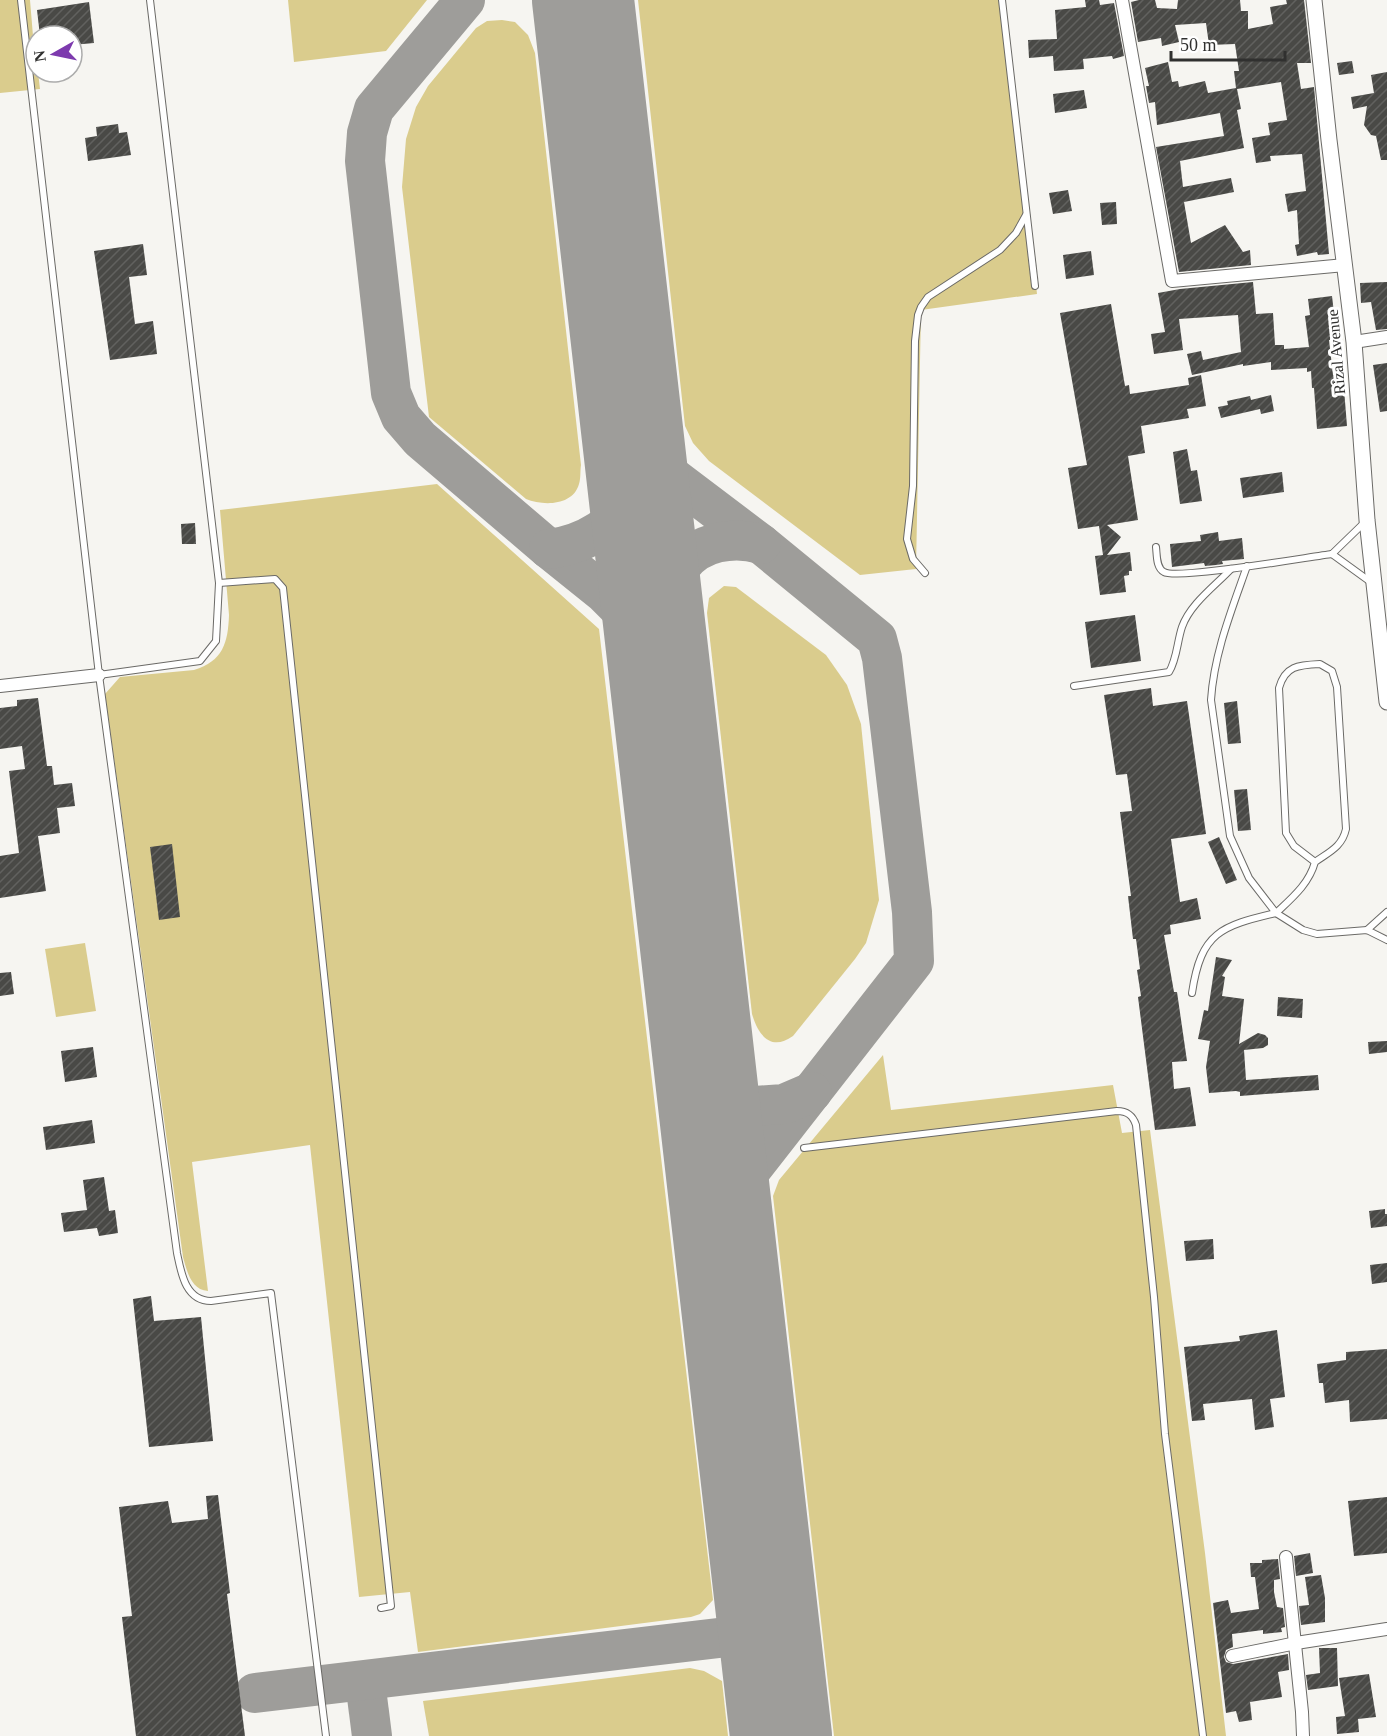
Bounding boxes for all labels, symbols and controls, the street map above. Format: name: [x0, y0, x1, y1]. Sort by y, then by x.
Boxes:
north arrow: [24, 24, 84, 84]
scale bar: [1171, 24, 1285, 62]
text: 50 m: [1180, 35, 1217, 55]
text: N: [30, 49, 49, 63]
street label: Rizal Avenue: [1324, 309, 1348, 395]

